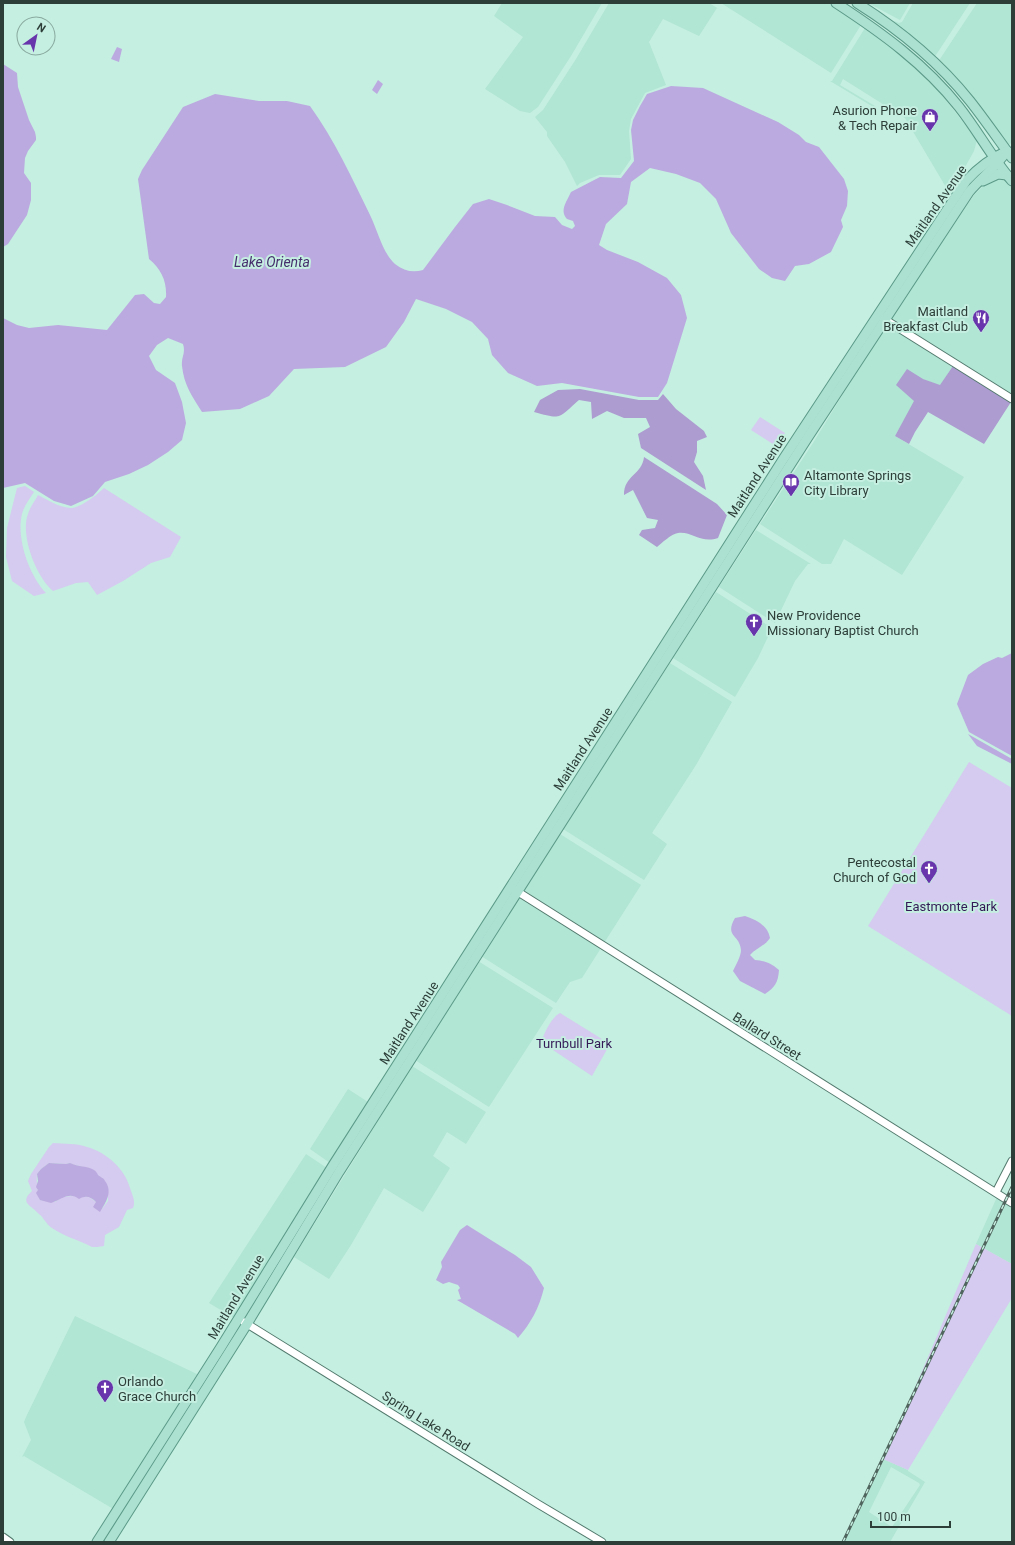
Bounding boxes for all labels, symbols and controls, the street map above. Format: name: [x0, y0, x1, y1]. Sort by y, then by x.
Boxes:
north arrow: [16, 16, 56, 56]
text: N: [34, 20, 48, 36]
place label: Asurion Phone & Tech Repair: [832, 103, 918, 133]
shop icon: Asurion Phone & Tech Repair: [920, 107, 940, 132]
street label: Maitland Avenue: [902, 162, 970, 250]
water label: Lake Orienta: [234, 254, 310, 270]
place label: Maitland Breakfast Club: [883, 304, 968, 334]
restaurant icon: Maitland Breakfast Club: [971, 308, 991, 333]
street label: Maitland Avenue: [724, 431, 790, 520]
place label: Altamonte Springs City Library: [804, 468, 911, 498]
library icon: Altamonte Springs City Library: [781, 472, 801, 497]
place label: New Providence Missionary Baptist Church: [767, 608, 919, 638]
church icon: New Providence Missionary Baptist Church: [744, 612, 764, 637]
street label: Maitland Avenue: [550, 704, 616, 793]
place label: Pentecostal Church of God: [833, 855, 916, 885]
church icon: Pentecostal Church of God: [919, 859, 939, 884]
park label: Eastmonte Park: [905, 899, 997, 914]
street label: Maitland Avenue: [376, 978, 442, 1067]
street label: Ballard Street: [730, 1009, 804, 1063]
park label: Turnbull Park: [536, 1036, 612, 1051]
street label: Maitland Avenue: [205, 1252, 267, 1342]
place label: Orlando Grace Church: [118, 1374, 196, 1404]
church icon: Orlando Grace Church: [95, 1378, 115, 1403]
street label: Spring Lake Road: [379, 1388, 473, 1454]
scale bar: [871, 1503, 950, 1529]
text: 100 m: [877, 1510, 911, 1524]

